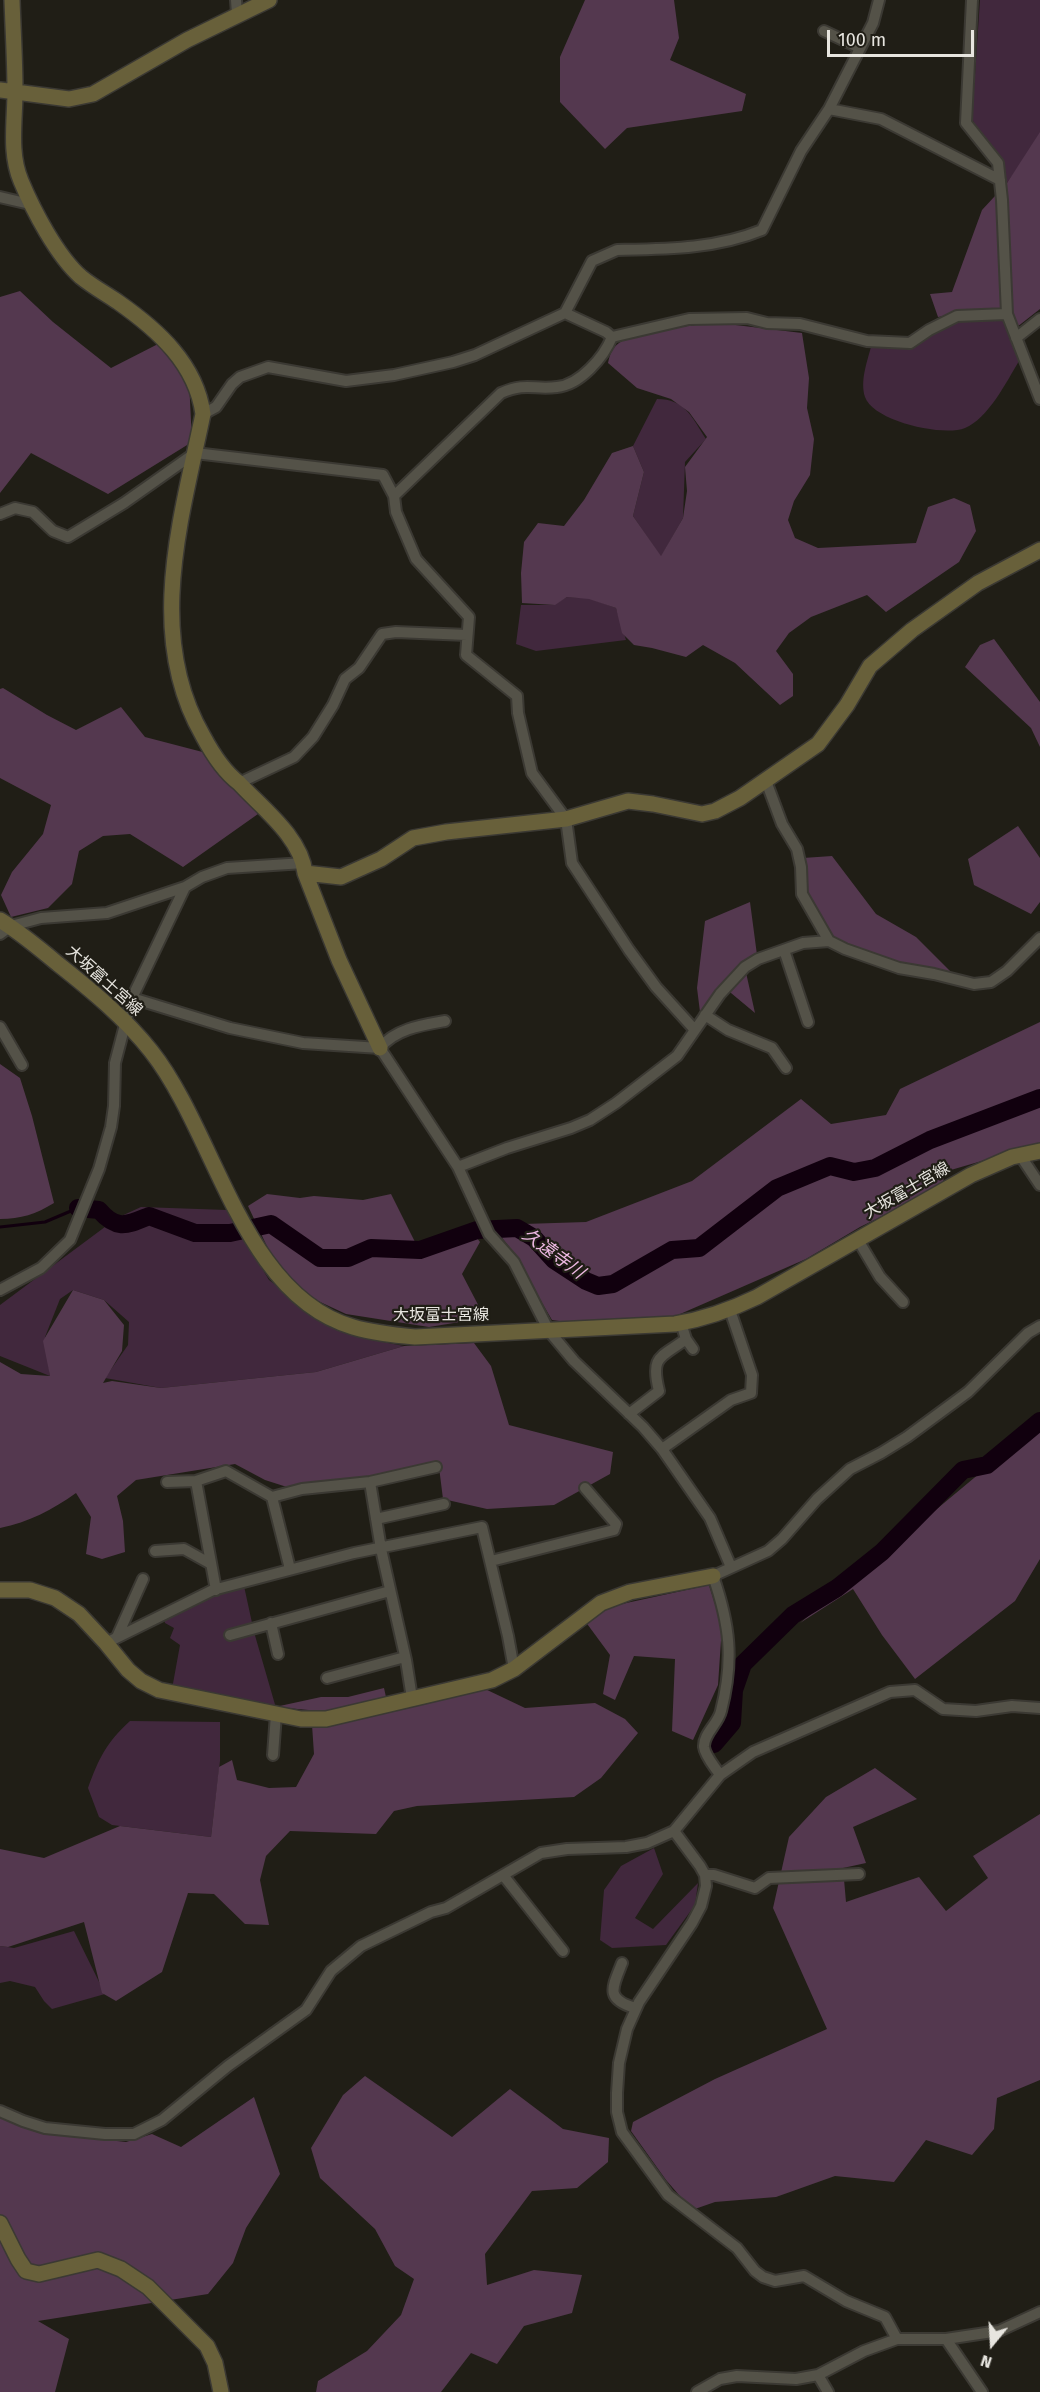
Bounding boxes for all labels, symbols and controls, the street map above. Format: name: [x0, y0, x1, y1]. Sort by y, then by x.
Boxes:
scale bar: [830, 18, 977, 56]
text: 100 m: [838, 29, 886, 51]
street label: 大坂富士宮線: [62, 942, 146, 1020]
street label: 大坂富士宮線: [861, 1159, 953, 1223]
water label: 久遠寺川: [518, 1224, 588, 1284]
street label: 大坂富士宮線: [393, 1306, 489, 1326]
north arrow: [962, 2314, 1022, 2374]
text: N: [978, 2351, 994, 2372]

